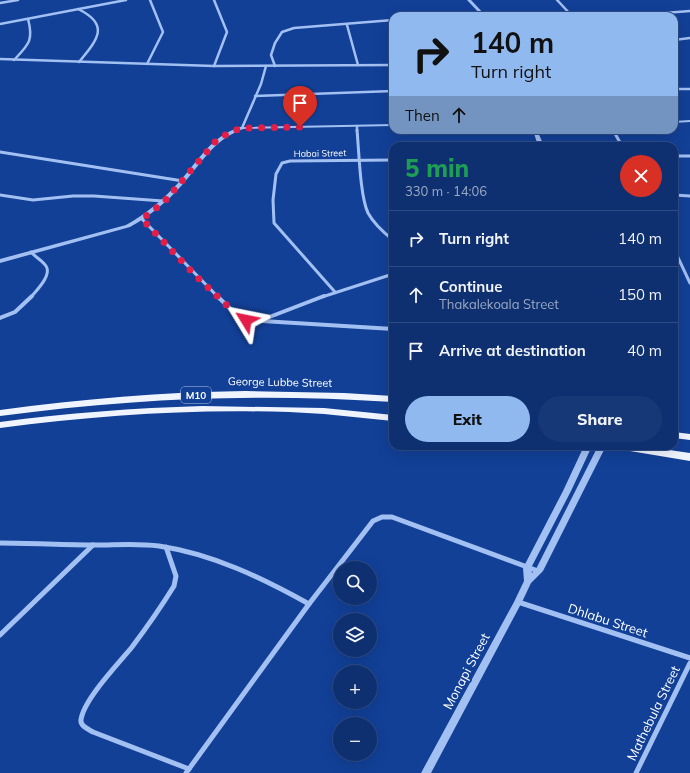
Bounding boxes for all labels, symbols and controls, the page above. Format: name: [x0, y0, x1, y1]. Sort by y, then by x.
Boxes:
text: 140 m: [471, 25, 554, 60]
icon: right: [405, 28, 457, 80]
text: Turn right: [471, 60, 551, 83]
pin: [283, 86, 317, 127]
icon: arrive: [289, 92, 311, 114]
icon: ahead: [448, 104, 470, 126]
text: Then: [405, 106, 440, 125]
street label: Habai Street: [294, 147, 346, 159]
text: 5 min: [405, 153, 469, 183]
button: close: [620, 155, 662, 197]
text: 330 m · 14:06: [405, 183, 487, 199]
icon: right: [405, 228, 427, 250]
text: Turn right: [439, 229, 509, 248]
text: 140 m: [618, 229, 662, 248]
text: Continue: [439, 277, 502, 296]
icon: ahead: [405, 284, 427, 306]
text: 150 m: [618, 285, 662, 304]
text: Thakalekoala Street: [439, 296, 559, 312]
position arrow: [225, 299, 267, 341]
icon: arrive: [405, 340, 427, 362]
text: Arrive at destination: [439, 341, 586, 360]
text: 40 m: [627, 341, 662, 360]
street label: George Lubbe Street: [228, 374, 332, 390]
road number: M10: [181, 387, 211, 403]
button: Exit: [405, 396, 530, 442]
button: Share: [538, 396, 662, 442]
map controls: [333, 561, 377, 761]
button: search: [333, 561, 377, 605]
street label: Dhlabu Street: [566, 600, 650, 641]
button: layers: [333, 613, 377, 657]
street label: Monapi Street: [439, 630, 493, 712]
street label: Mathebula Street: [623, 662, 683, 763]
button: +: [333, 665, 377, 709]
button: −: [333, 717, 377, 761]

